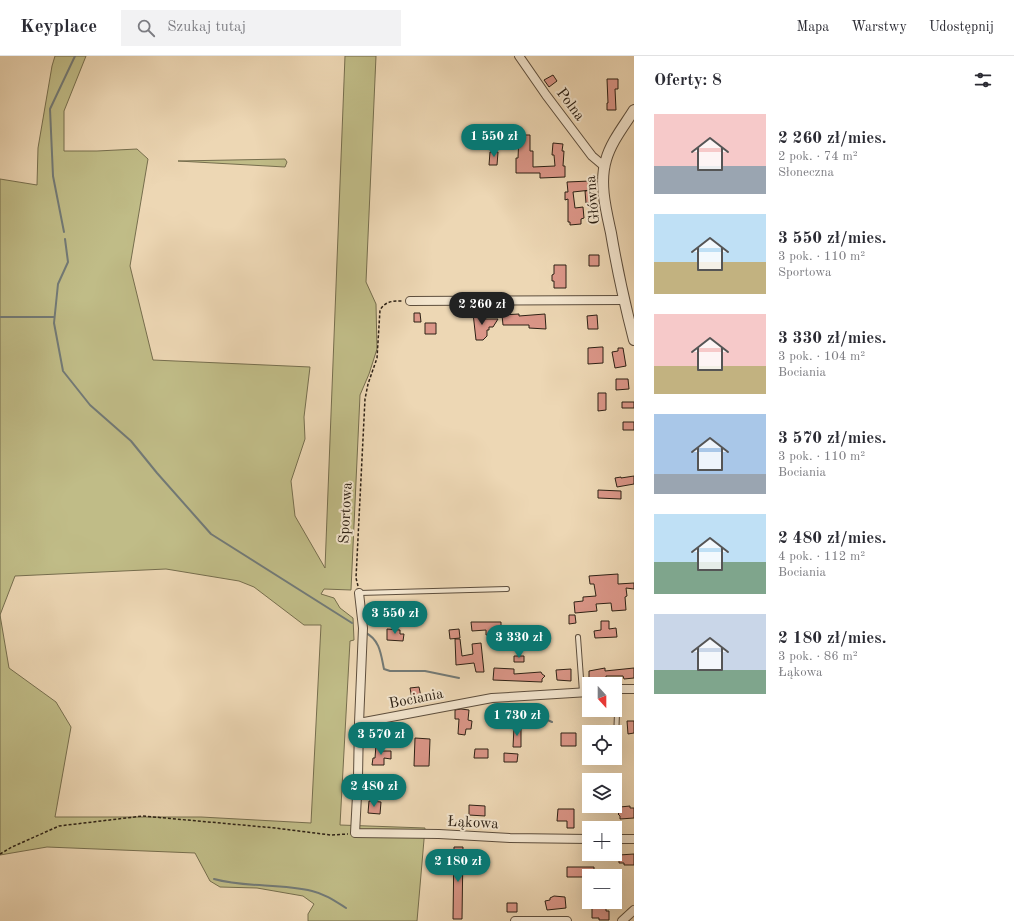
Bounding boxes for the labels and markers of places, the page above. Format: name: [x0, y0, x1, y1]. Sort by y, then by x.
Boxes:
pin: 1 550 zł: [453, 124, 535, 158]
pin: 2 260 zł: [441, 292, 523, 326]
pin: 3 550 zł: [354, 601, 436, 635]
pin: 3 330 zł: [478, 625, 560, 659]
pin: 1 730 zł: [476, 703, 558, 737]
pin: 3 570 zł: [340, 722, 422, 756]
pin: 2 480 zł: [333, 774, 415, 808]
pin: 2 180 zł: [417, 849, 499, 883]

